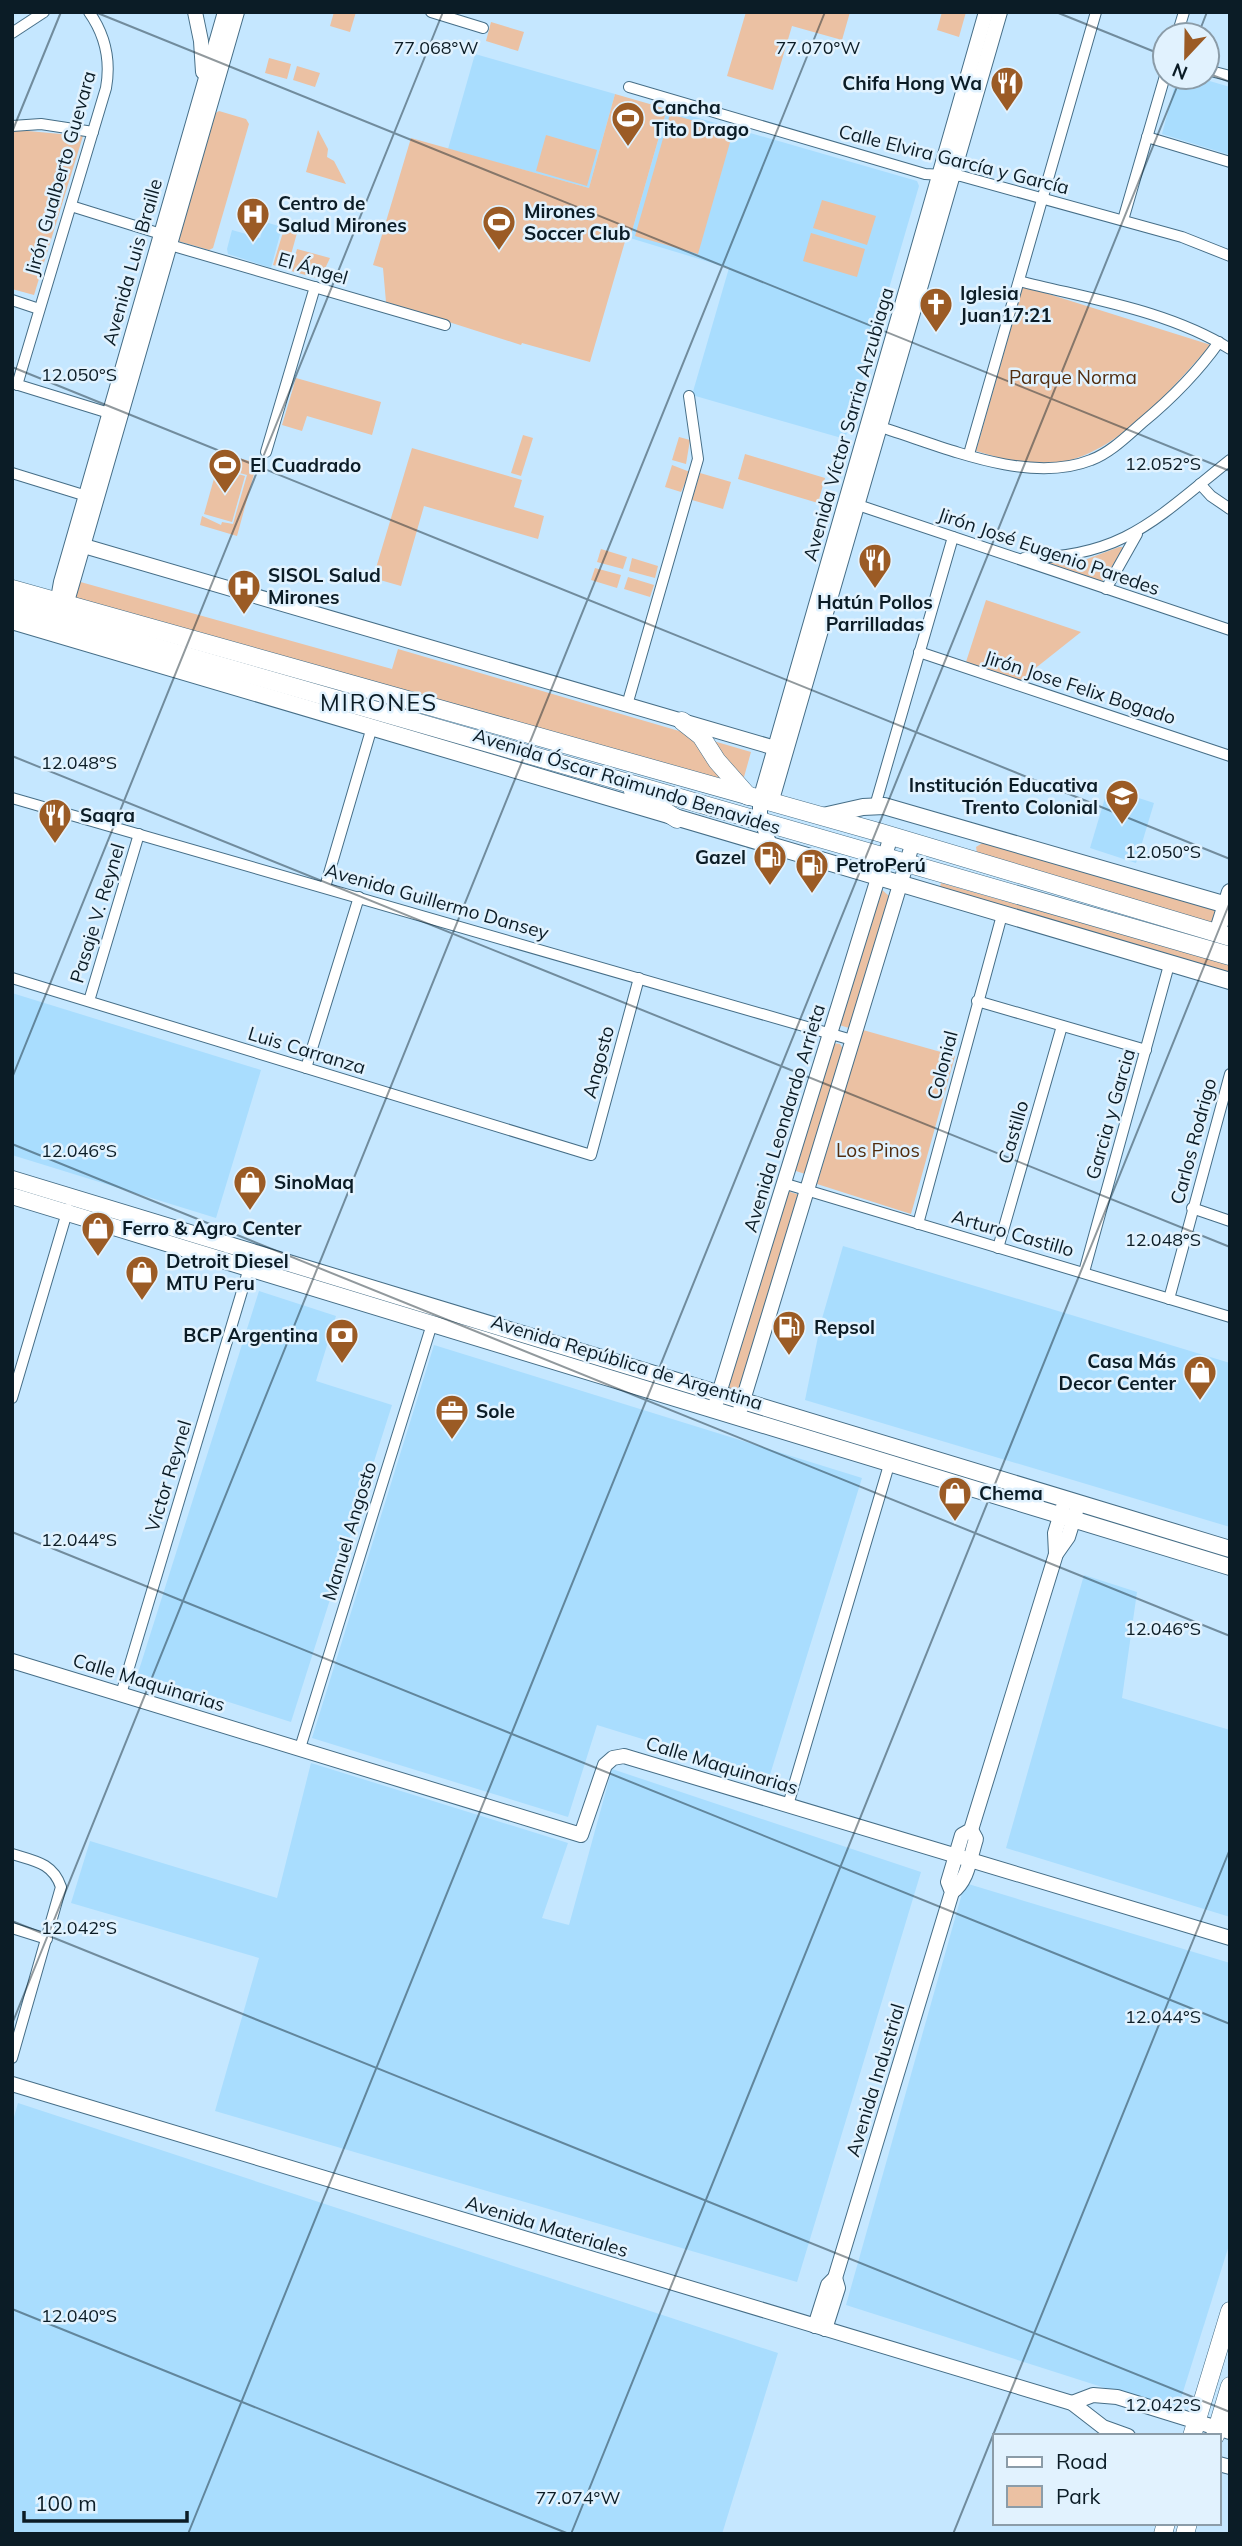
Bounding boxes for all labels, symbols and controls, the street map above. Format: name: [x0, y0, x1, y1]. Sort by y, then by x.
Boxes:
north arrow: [1151, 21, 1221, 91]
text: 77.068°W: [393, 36, 479, 59]
text: 77.070°W: [775, 36, 861, 59]
text: N: [1168, 58, 1191, 86]
restaurant icon: Chifa Hong Wa: [988, 64, 1026, 113]
street label: Jirón Gualberto Guevara: [19, 68, 101, 278]
place label: Chifa Hong Wa: [842, 71, 982, 95]
place label: Cancha Tito Drago: [652, 95, 749, 141]
sports icon: Cancha Tito Drago: [609, 99, 647, 148]
street label: Calle Elvira García y García: [836, 119, 1072, 199]
street label: Avenida Luis Braille: [97, 176, 167, 348]
place label: Centro de Salud Mirones: [278, 191, 407, 237]
hospital icon: Centro de Salud Mirones: [234, 195, 272, 244]
place label: Mirones Soccer Club: [524, 199, 631, 245]
sports icon: Mirones Soccer Club: [480, 203, 518, 252]
street label: El Ángel: [275, 247, 351, 289]
place label: Iglesia Juan17:21: [960, 281, 1052, 327]
street label: Avenida Víctor Sarria Arzubiaga: [797, 284, 899, 564]
church icon: Iglesia Juan17:21: [917, 285, 955, 334]
text: 12.050°S: [41, 363, 117, 386]
park label: Parque Norma: [1009, 365, 1137, 389]
sports icon: El Cuadrado: [206, 446, 244, 495]
text: 12.052°S: [1125, 452, 1201, 475]
place label: El Cuadrado: [250, 453, 361, 477]
street label: Jirón José Eugenio Paredes: [935, 502, 1163, 600]
restaurant icon: Hatún Pollos Parrilladas: [856, 541, 894, 590]
place label: SISOL Salud Mirones: [268, 563, 381, 609]
hospital icon: SISOL Salud Mirones: [225, 567, 263, 616]
place label: Hatún Pollos Parrilladas: [817, 590, 933, 636]
street label: Jirón Jose Felix Bogado: [981, 645, 1179, 729]
district label: MIRONES: [320, 688, 438, 717]
street label: Avenida Óscar Raimundo Benavides: [470, 723, 784, 839]
text: 12.048°S: [41, 751, 117, 774]
place label: Institución Educativa Trento Colonial: [909, 773, 1098, 819]
school or university icon: Institución Educativa Trento Colonial: [1103, 777, 1141, 826]
restaurant icon: Saqra: [36, 796, 74, 845]
place label: Saqra: [80, 803, 135, 827]
fuel station icon: Gazel: [751, 838, 789, 887]
street label: Pasaje V. Reynel: [64, 840, 130, 986]
text: 12.050°S: [1125, 840, 1201, 863]
place label: Gazel: [695, 845, 746, 869]
fuel station icon: PetroPerú: [793, 846, 831, 895]
place label: PetroPerú: [836, 853, 926, 877]
street label: Avenida Guillermo Dansey: [322, 858, 552, 944]
street label: Avenida Leondardo Arrieta: [738, 1001, 830, 1235]
street label: Luis Carranza: [245, 1021, 369, 1079]
street label: Angosto: [577, 1023, 619, 1101]
street label: Colonial: [921, 1028, 963, 1102]
street label: Garcia y Garcia: [1080, 1046, 1140, 1182]
street label: Carlos Rodrigo: [1165, 1075, 1221, 1207]
street label: Castillo: [993, 1098, 1033, 1166]
park label: Los Pinos: [836, 1138, 920, 1162]
text: 12.046°S: [41, 1139, 117, 1162]
shop icon: SinoMaq: [231, 1163, 269, 1212]
place label: SinoMaq: [274, 1170, 354, 1194]
street label: Arturo Castillo: [949, 1204, 1077, 1262]
shop icon: Ferro & Agro Center: [79, 1209, 117, 1258]
place label: Ferro & Agro Center: [122, 1216, 302, 1240]
text: 12.048°S: [1125, 1228, 1201, 1251]
place label: Detroit Diesel MTU Peru: [166, 1249, 289, 1295]
shop icon: Detroit Diesel MTU Peru: [123, 1253, 161, 1302]
fuel station icon: Repsol: [770, 1308, 808, 1357]
street label: Avenida República de Argentina: [488, 1309, 766, 1415]
place label: Repsol: [814, 1315, 875, 1339]
bank icon: BCP Argentina: [323, 1316, 361, 1365]
place label: BCP Argentina: [183, 1323, 318, 1347]
place label: Casa Más Decor Center: [1059, 1349, 1177, 1395]
shop icon: Casa Más Decor Center: [1181, 1353, 1219, 1402]
office icon: Sole: [433, 1392, 471, 1441]
place label: Sole: [476, 1399, 515, 1423]
street label: Victor Reynel: [140, 1417, 196, 1535]
street label: Manuel Angosto: [317, 1459, 381, 1603]
shop icon: Chema: [936, 1474, 974, 1523]
place label: Chema: [979, 1481, 1043, 1505]
text: 12.044°S: [41, 1528, 117, 1551]
text: 12.046°S: [1125, 1617, 1201, 1640]
street label: Calle Maquinarias: [70, 1647, 228, 1717]
street label: Calle Maquinarias: [643, 1730, 801, 1800]
text: 12.042°S: [41, 1916, 117, 1939]
street label: Avenida Industrial: [840, 2001, 910, 2159]
text: 12.044°S: [1125, 2005, 1201, 2028]
street label: Avenida Materiales: [463, 2190, 631, 2262]
text: 12.040°S: [41, 2304, 117, 2327]
text: 12.042°S: [1125, 2393, 1201, 2416]
legend: [993, 2434, 1221, 2525]
text: Road: [1056, 2448, 1107, 2474]
scale bar: [24, 2480, 187, 2524]
text: Park: [1056, 2483, 1100, 2509]
text: 77.074°W: [535, 2486, 621, 2509]
text: 100 m: [35, 2490, 97, 2516]

